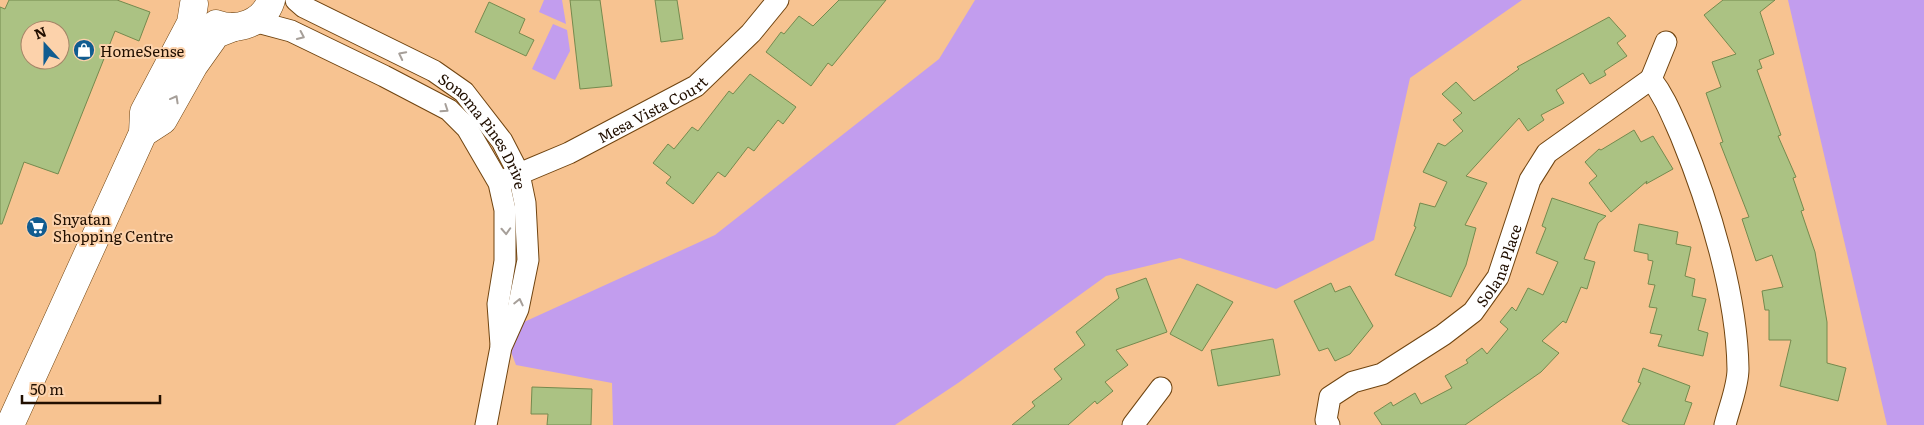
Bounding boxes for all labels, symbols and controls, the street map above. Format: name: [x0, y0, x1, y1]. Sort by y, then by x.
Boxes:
north arrow: [20, 20, 70, 70]
text: N: [31, 20, 49, 43]
one-way arrow: [296, 30, 305, 40]
shop icon: HomeSense: [72, 38, 96, 62]
place label: HomeSense: [100, 39, 184, 62]
one-way arrow: [399, 51, 408, 61]
street label: Sonoma Pines Drive: [434, 66, 533, 191]
street label: Mesa Vista Court: [593, 70, 712, 148]
one-way arrow: [169, 95, 179, 104]
one-way arrow: [440, 103, 449, 112]
place label: Snyatan Shopping Centre: [53, 207, 173, 247]
supermarket icon: Snyatan Shopping Centre: [25, 215, 49, 239]
street label: Solana Place: [1469, 221, 1526, 311]
one-way arrow: [501, 227, 512, 235]
one-way arrow: [513, 298, 524, 307]
scale bar: [22, 372, 160, 404]
text: 50 m: [30, 377, 64, 400]

